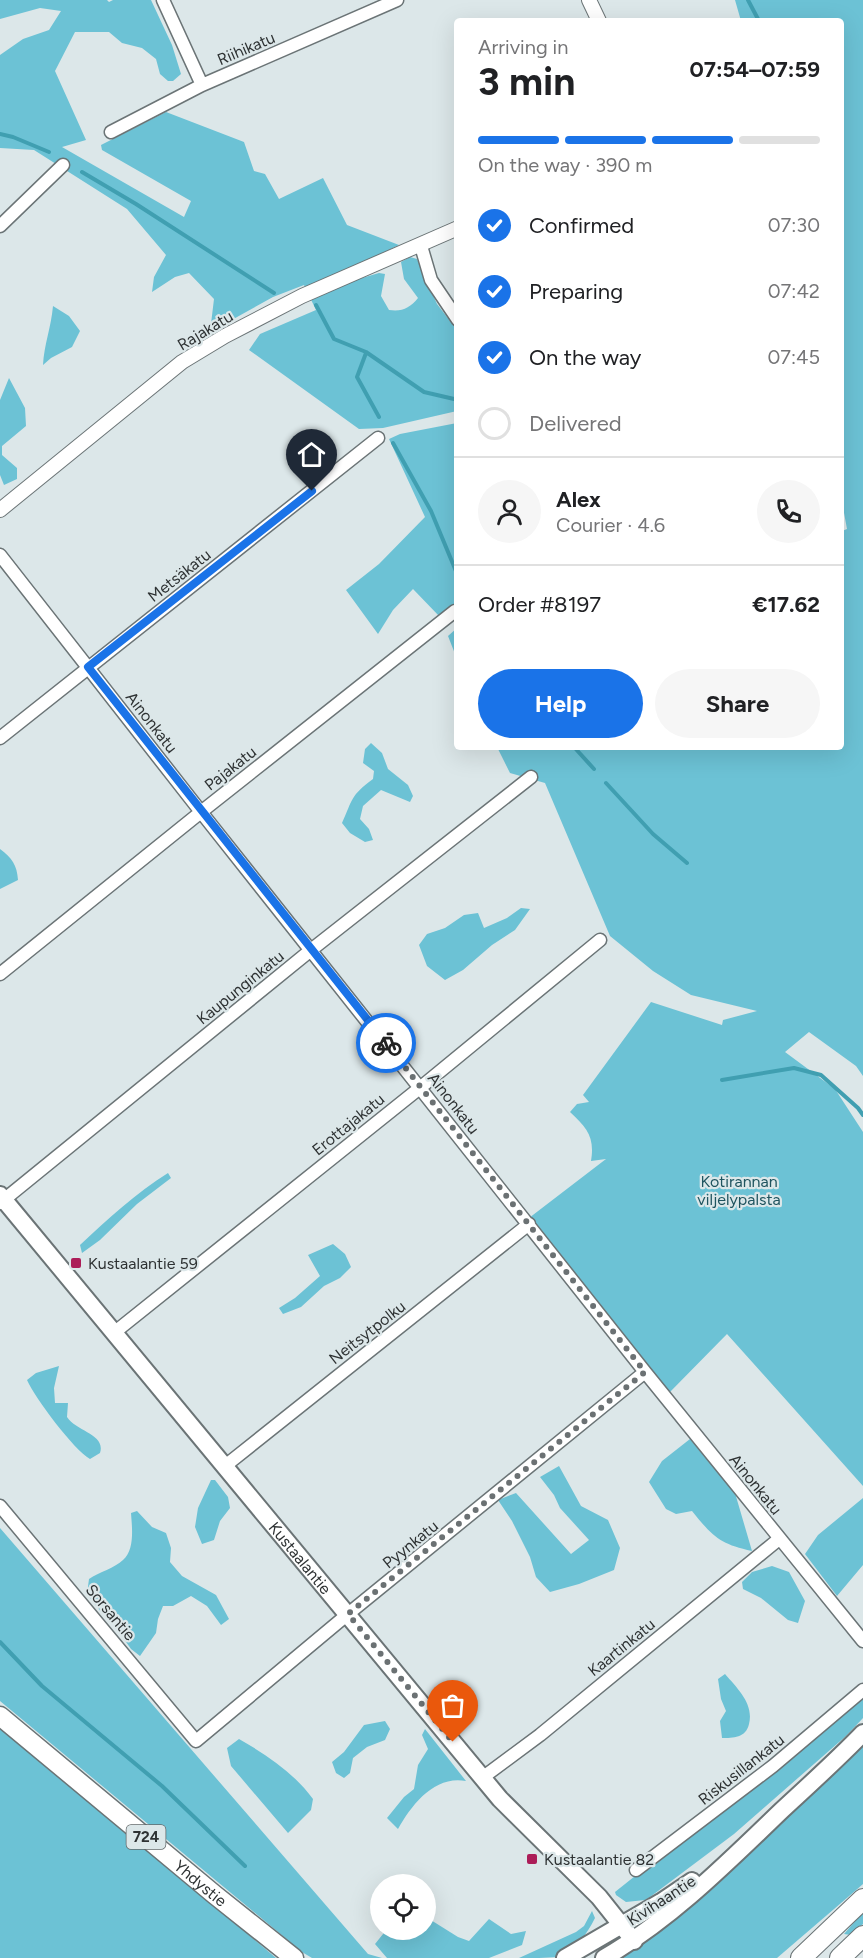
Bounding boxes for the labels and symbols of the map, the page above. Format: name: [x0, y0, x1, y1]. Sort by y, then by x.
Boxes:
street label: Riihikatu: [214, 28, 278, 69]
street label: Rajakatu: [174, 306, 236, 354]
pin: [286, 429, 337, 491]
street label: Metsäkatu: [144, 545, 215, 606]
street label: Ainonkatu: [122, 688, 181, 757]
street label: Pajakatu: [201, 742, 260, 794]
street label: Kaupunginkatu: [193, 946, 288, 1028]
courier: [356, 1013, 416, 1073]
street label: Ainonkatu: [424, 1069, 483, 1138]
street label: Erottajakatu: [308, 1089, 388, 1159]
park label: Kotirannan viljelypalsta: [697, 1172, 781, 1209]
place label: Kustaalantie 59: [88, 1254, 198, 1273]
marker: Kustaalantie 59: [69, 1256, 83, 1270]
street label: Neitsytpolku: [325, 1297, 409, 1368]
street label: Ainonkatu: [725, 1450, 786, 1518]
street label: Pyynkatu: [379, 1516, 442, 1572]
street label: Kustaalantie: [265, 1518, 335, 1598]
street label: Sorsantie: [82, 1580, 140, 1645]
street label: Kaartinkatu: [584, 1615, 659, 1680]
pin: [427, 1680, 478, 1742]
street label: Riskusillankatu: [695, 1730, 788, 1809]
road number: 724: [126, 1825, 166, 1849]
place label: Kustaalantie 82: [544, 1850, 654, 1869]
marker: Kustaalantie 82: [525, 1852, 539, 1866]
street label: Yhdystie: [170, 1856, 231, 1911]
street label: Kivihaantie: [623, 1871, 699, 1930]

